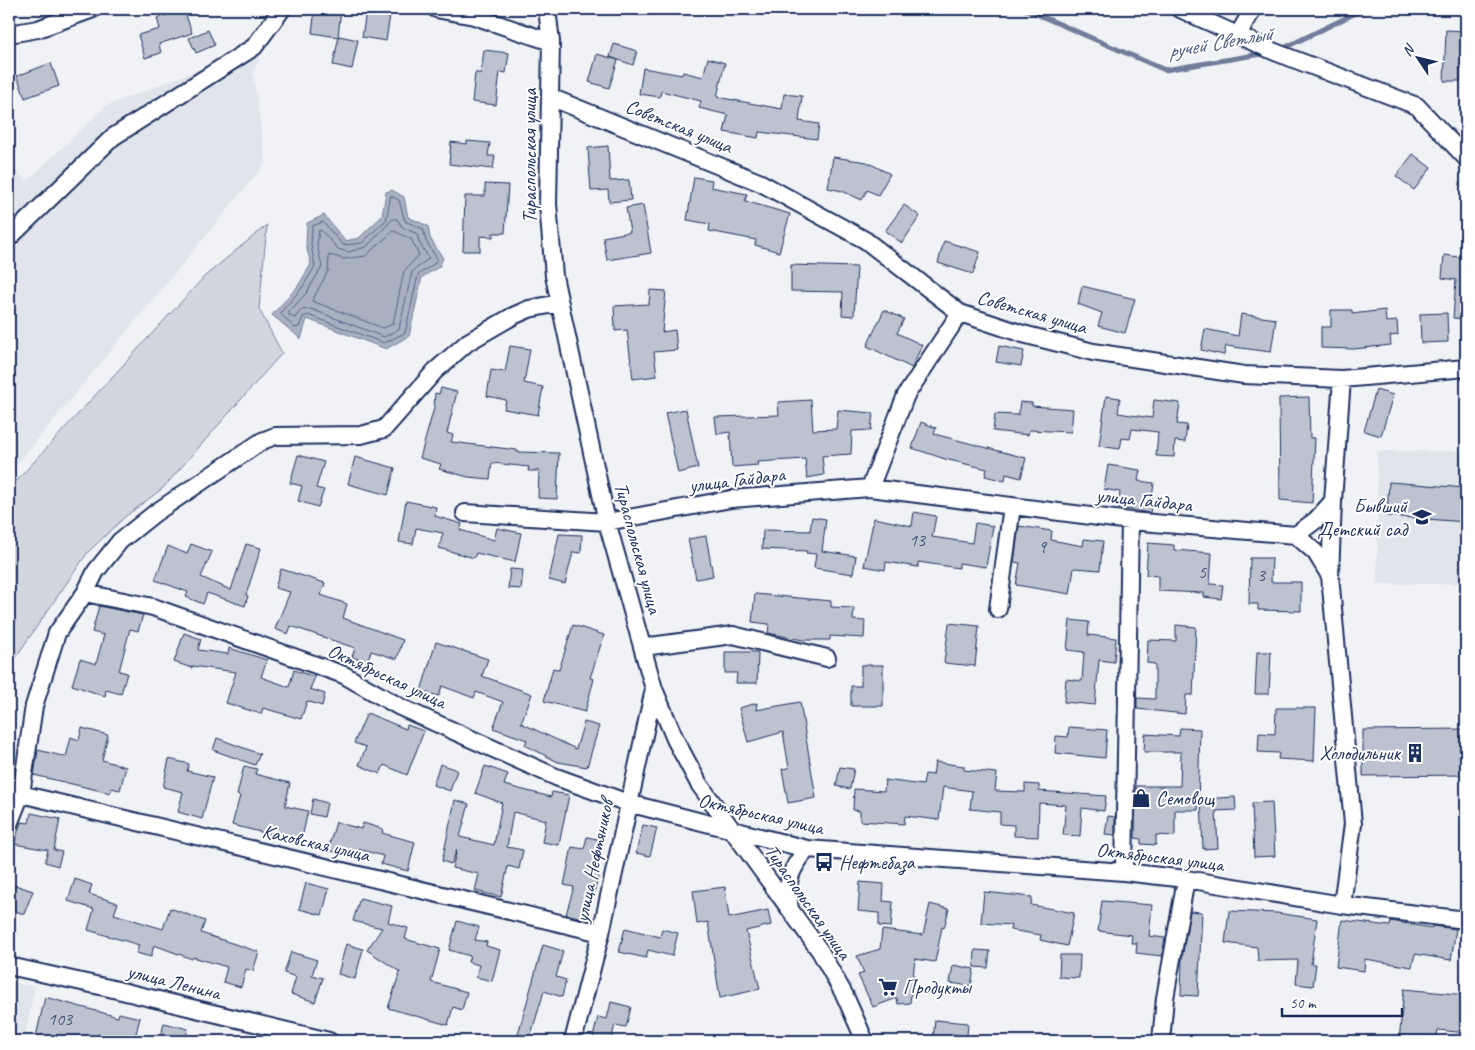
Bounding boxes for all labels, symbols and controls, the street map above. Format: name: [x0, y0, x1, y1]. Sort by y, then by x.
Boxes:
water label: ручей Светлый: [1165, 19, 1278, 64]
north arrow: [1392, 32, 1442, 82]
text: N: [1398, 40, 1419, 59]
street label: Тираспольская улица: [517, 87, 542, 223]
street label: Советская улица: [622, 93, 737, 159]
street label: Советская улица: [974, 284, 1091, 340]
street label: улица Гайдара: [687, 461, 788, 498]
street label: Тираспольская улица: [609, 480, 668, 618]
street label: улица Гайдара: [1094, 482, 1195, 518]
place label: Бывший Детский сад: [1317, 494, 1409, 542]
school or university icon: Бывший Детский сад: [1411, 506, 1433, 528]
house number: 13: [909, 529, 927, 551]
house number: 9: [1038, 536, 1048, 558]
house number: 5: [1198, 561, 1207, 583]
house number: 3: [1257, 564, 1267, 586]
street label: Октябрьская улица: [324, 638, 452, 715]
place label: Холодильник: [1319, 741, 1402, 766]
building icon: Холодильник: [1404, 742, 1426, 764]
place label: Семовощ: [1156, 786, 1215, 811]
street label: Октябрьская улица: [696, 787, 828, 841]
shop icon: Семовощ: [1130, 787, 1152, 809]
street label: улица Нефтяников: [569, 793, 620, 925]
street label: Каховская улица: [260, 819, 373, 868]
street label: Октябрьская улица: [1095, 837, 1227, 877]
street label: Тираспольская улица: [759, 840, 858, 966]
place label: Нефтебаза: [839, 850, 916, 876]
bus stop icon: Нефтебаза: [813, 851, 835, 873]
street label: улица Ленина: [124, 958, 225, 1006]
place label: Продукты: [903, 975, 972, 1000]
supermarket icon: Продукты: [877, 976, 899, 998]
scale bar: [1282, 985, 1402, 1017]
text: 50 m: [1290, 994, 1317, 1013]
house number: 103: [48, 1008, 74, 1030]

